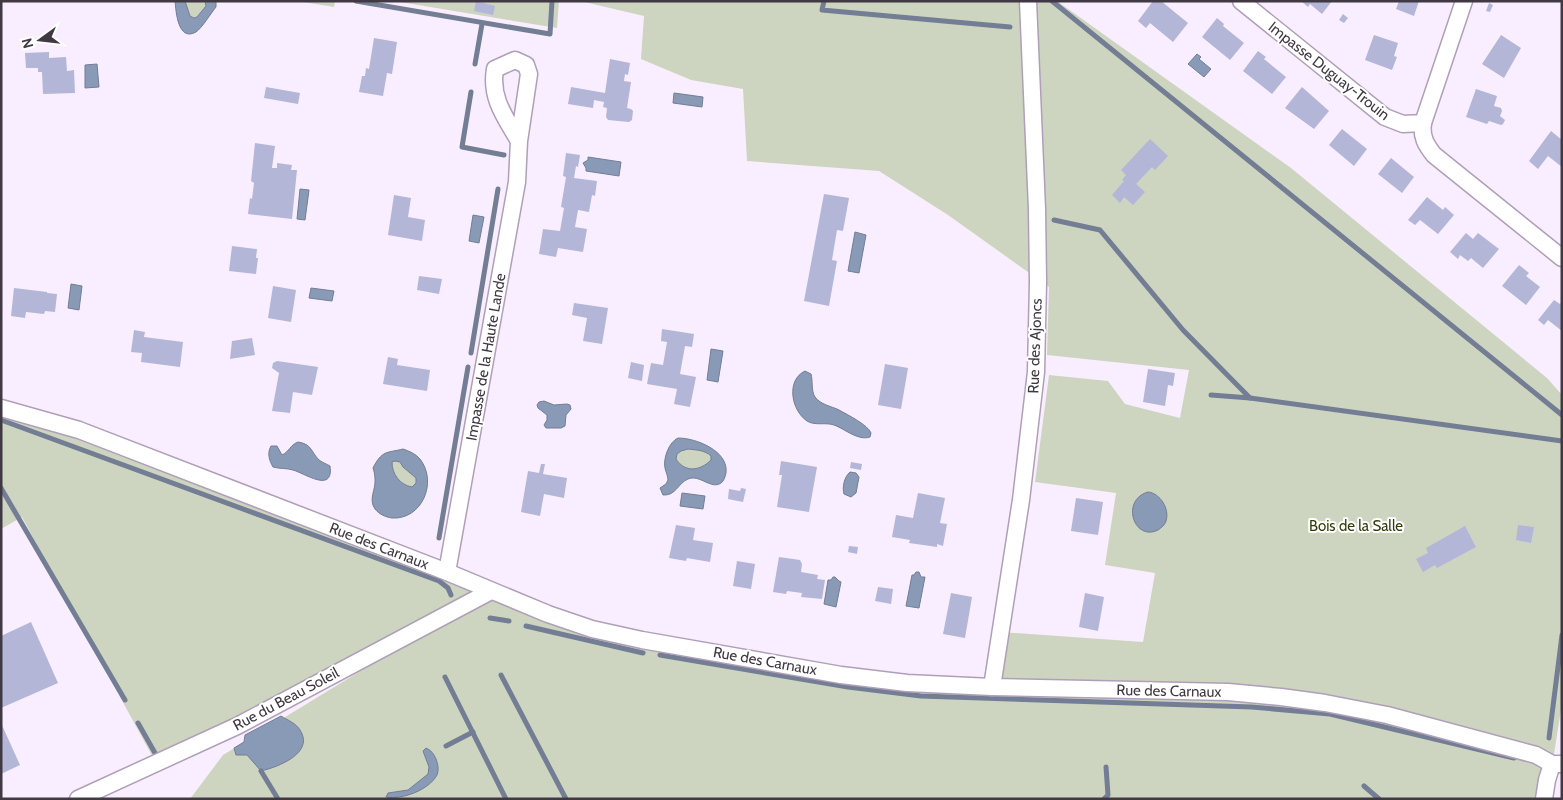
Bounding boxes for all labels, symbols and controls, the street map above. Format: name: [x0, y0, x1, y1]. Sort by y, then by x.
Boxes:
north arrow: [15, 15, 65, 65]
street label: Impasse Duguay-Trouin: [1265, 18, 1393, 124]
text: N: [17, 36, 37, 50]
street label: Impasse de la Haute Lande: [462, 271, 510, 442]
street label: Rue des Ajoncs: [1024, 298, 1046, 394]
park label: Bois de la Salle: [1309, 517, 1403, 535]
street label: Rue des Carnaux: [327, 519, 431, 573]
street label: Rue des Carnaux: [712, 643, 818, 679]
street label: Rue du Beau Soleil: [230, 663, 342, 734]
street label: Rue des Carnaux: [1116, 681, 1222, 701]

